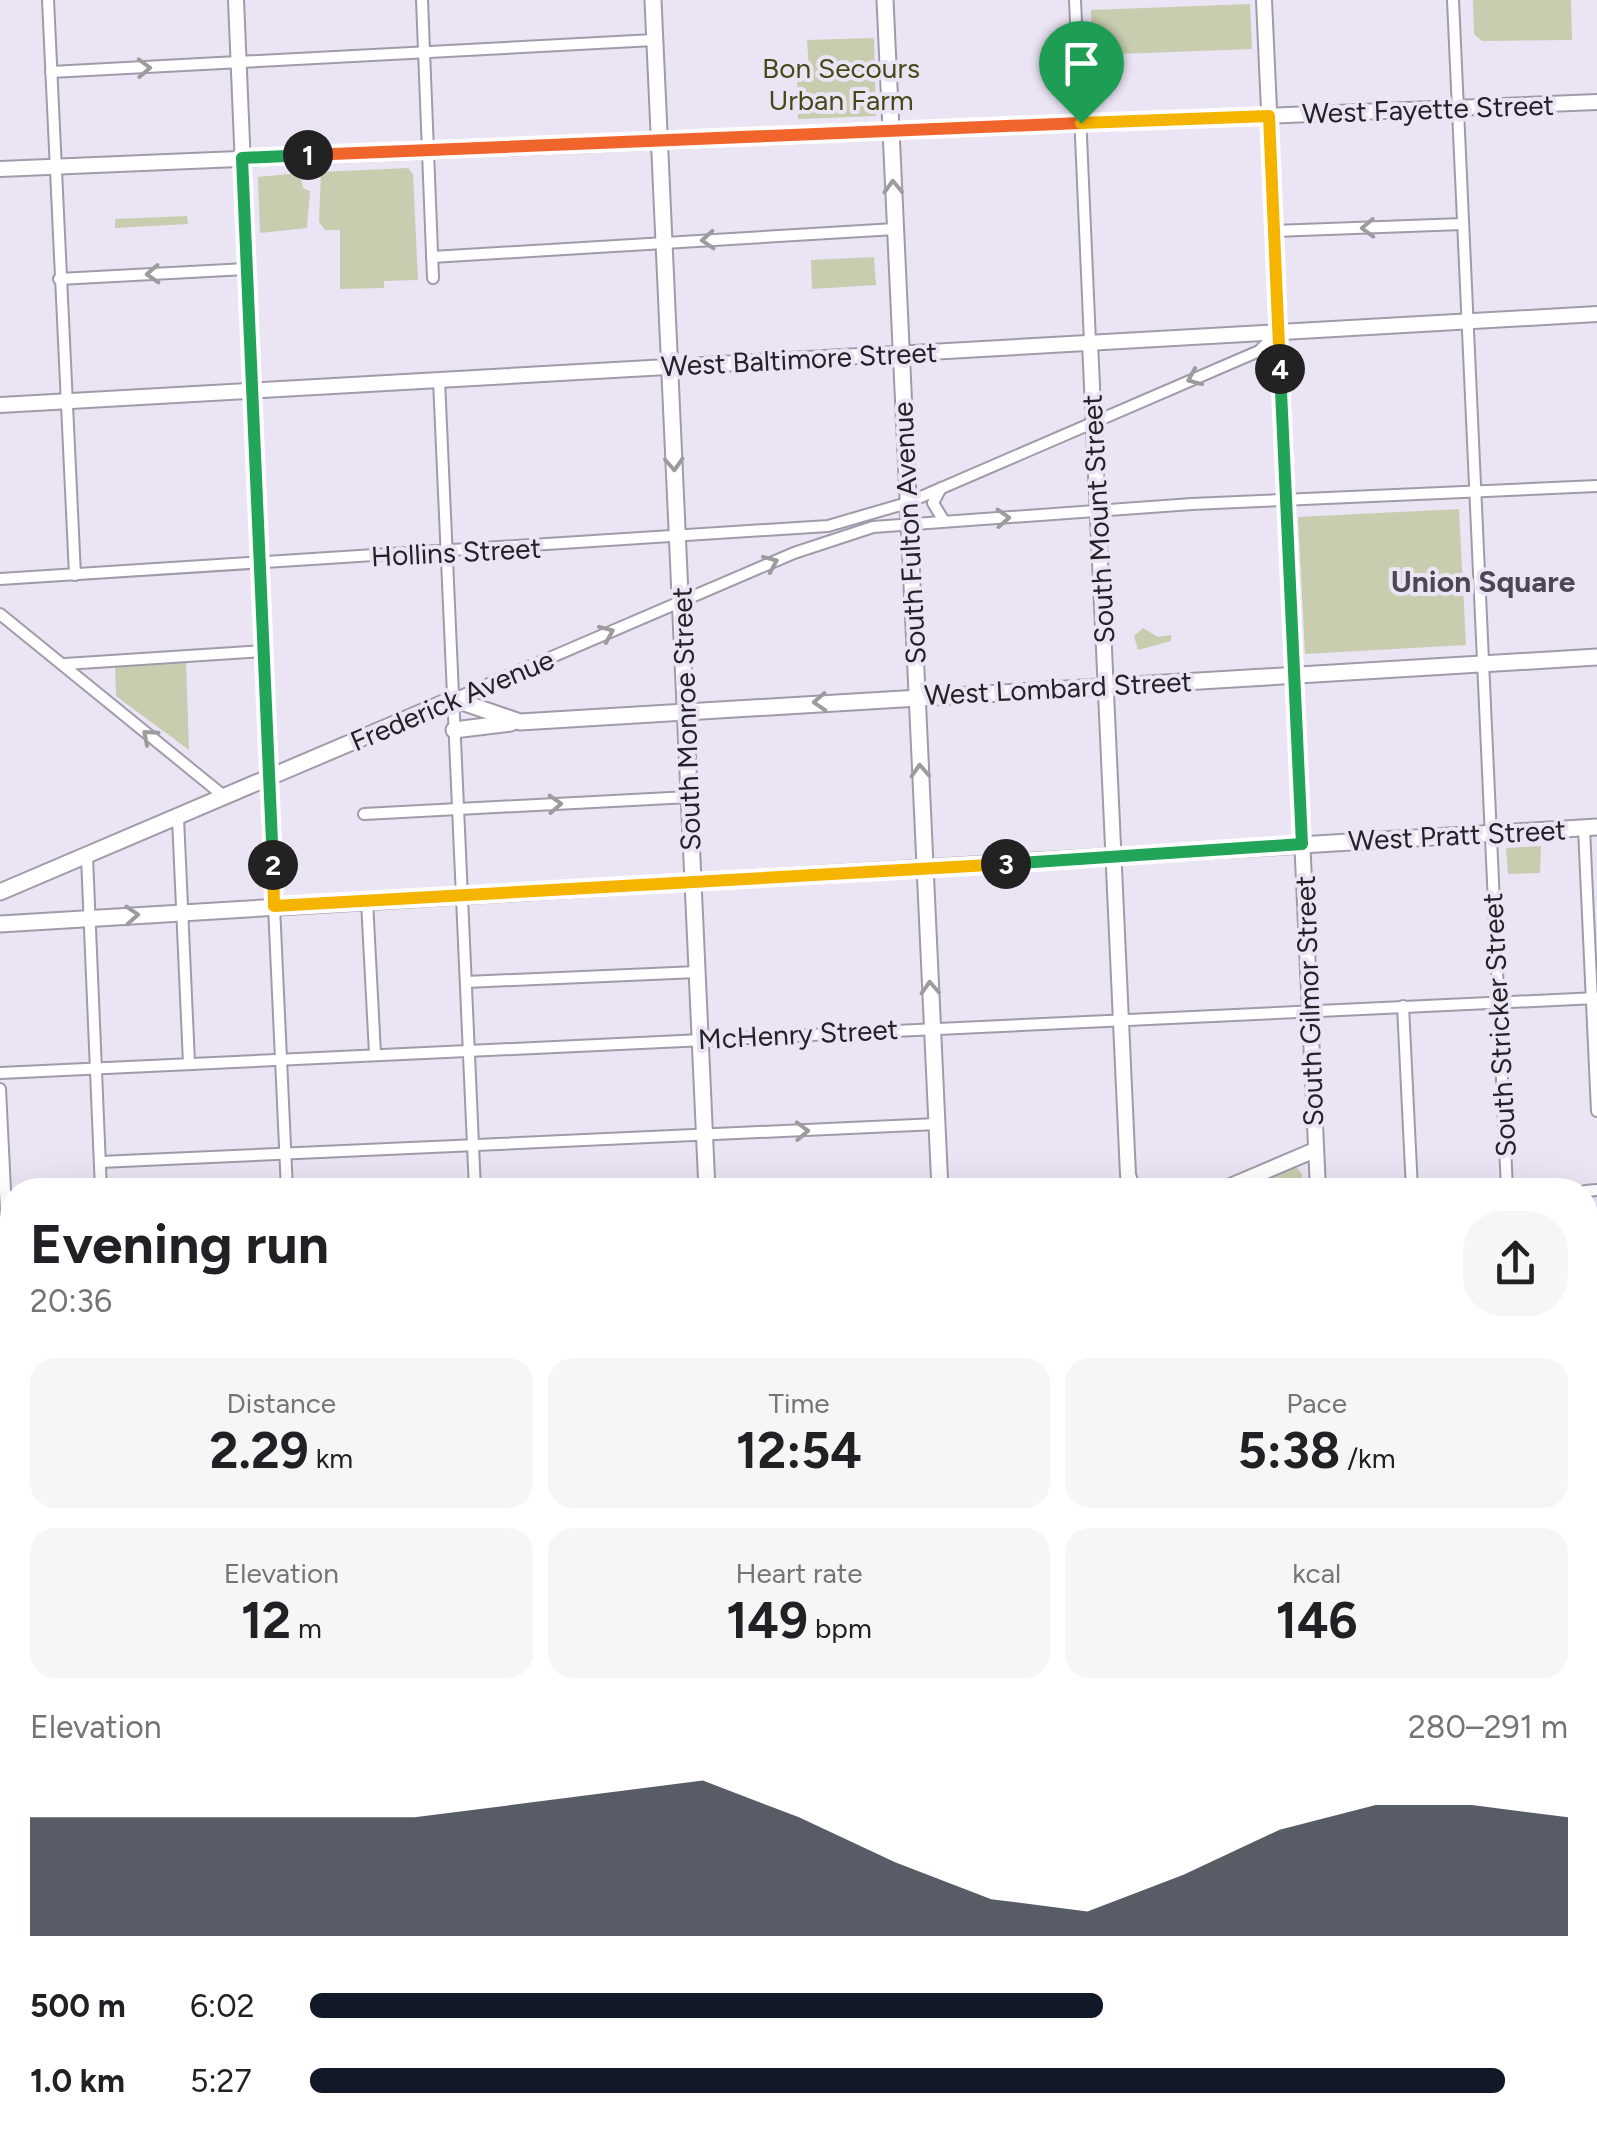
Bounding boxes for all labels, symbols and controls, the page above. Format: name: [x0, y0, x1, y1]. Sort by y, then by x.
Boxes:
pin: [1039, 21, 1124, 124]
icon: arrive: [1054, 36, 1109, 91]
park label: Bon Secours Urban Farm: [762, 51, 920, 117]
one-way arrow: [137, 58, 153, 79]
street label: West Fayette Street: [1301, 88, 1555, 130]
pin: 1: [283, 130, 333, 180]
text: 1: [302, 138, 314, 172]
one-way arrow: [883, 179, 904, 195]
one-way arrow: [1359, 217, 1375, 238]
one-way arrow: [700, 229, 716, 250]
one-way arrow: [144, 263, 160, 284]
street label: West Baltimore Street: [660, 335, 938, 383]
pin: 4: [1255, 344, 1305, 394]
text: 4: [1271, 352, 1289, 386]
one-way arrow: [1186, 366, 1204, 386]
street label: South Mount Street: [1075, 394, 1121, 644]
street label: South Fulton Avenue: [885, 401, 933, 665]
one-way arrow: [663, 457, 684, 473]
one-way arrow: [996, 508, 1012, 529]
street label: Hollins Street: [370, 531, 542, 573]
one-way arrow: [761, 555, 779, 575]
district label: Union Square: [1391, 563, 1576, 600]
street label: South Monroe Street: [664, 586, 708, 852]
one-way arrow: [597, 625, 615, 645]
street label: Frederick Avenue: [345, 642, 559, 758]
street label: West Lombard Street: [923, 664, 1193, 712]
one-way arrow: [811, 691, 827, 712]
one-way arrow: [142, 729, 161, 747]
one-way arrow: [910, 762, 931, 778]
one-way arrow: [548, 794, 564, 815]
street label: West Pratt Street: [1347, 812, 1567, 858]
pin: 3: [981, 839, 1031, 889]
pin: 2: [248, 840, 298, 890]
text: 3: [998, 847, 1014, 881]
text: 2: [265, 848, 281, 882]
street label: South Gilmor Street: [1288, 875, 1330, 1127]
street label: South Stricker Street: [1475, 892, 1523, 1158]
one-way arrow: [125, 905, 141, 927]
one-way arrow: [920, 979, 941, 995]
street label: McHenry Street: [697, 1012, 899, 1056]
one-way arrow: [794, 1121, 810, 1142]
text: Evening run: [30, 1211, 329, 1277]
button: share: [1463, 1211, 1568, 1316]
text: 20:36: [30, 1282, 112, 1320]
text: Distance: [226, 1386, 336, 1420]
text: Time: [768, 1386, 830, 1420]
text: Pace: [1286, 1386, 1347, 1420]
text: 2.29: [210, 1420, 309, 1481]
text: 12:54: [736, 1420, 862, 1481]
text: 5:38: [1238, 1420, 1340, 1481]
text: km: [309, 1441, 353, 1475]
text: /km: [1340, 1441, 1396, 1475]
text: Elevation: [224, 1556, 339, 1590]
text: Heart rate: [735, 1556, 863, 1590]
text: kcal: [1292, 1556, 1341, 1590]
text: 12: [241, 1590, 291, 1651]
text: 149: [726, 1590, 808, 1651]
text: 146: [1276, 1590, 1358, 1651]
text: m: [291, 1611, 322, 1645]
text: bpm: [808, 1611, 872, 1645]
text: Elevation: [30, 1708, 162, 1746]
text: 280–291 m: [1408, 1708, 1568, 1746]
text: 500 m: [30, 1987, 126, 2025]
text: 6:02: [190, 1987, 255, 2025]
text: 1.0 km: [30, 2062, 125, 2100]
text: 5:27: [190, 2062, 252, 2100]

